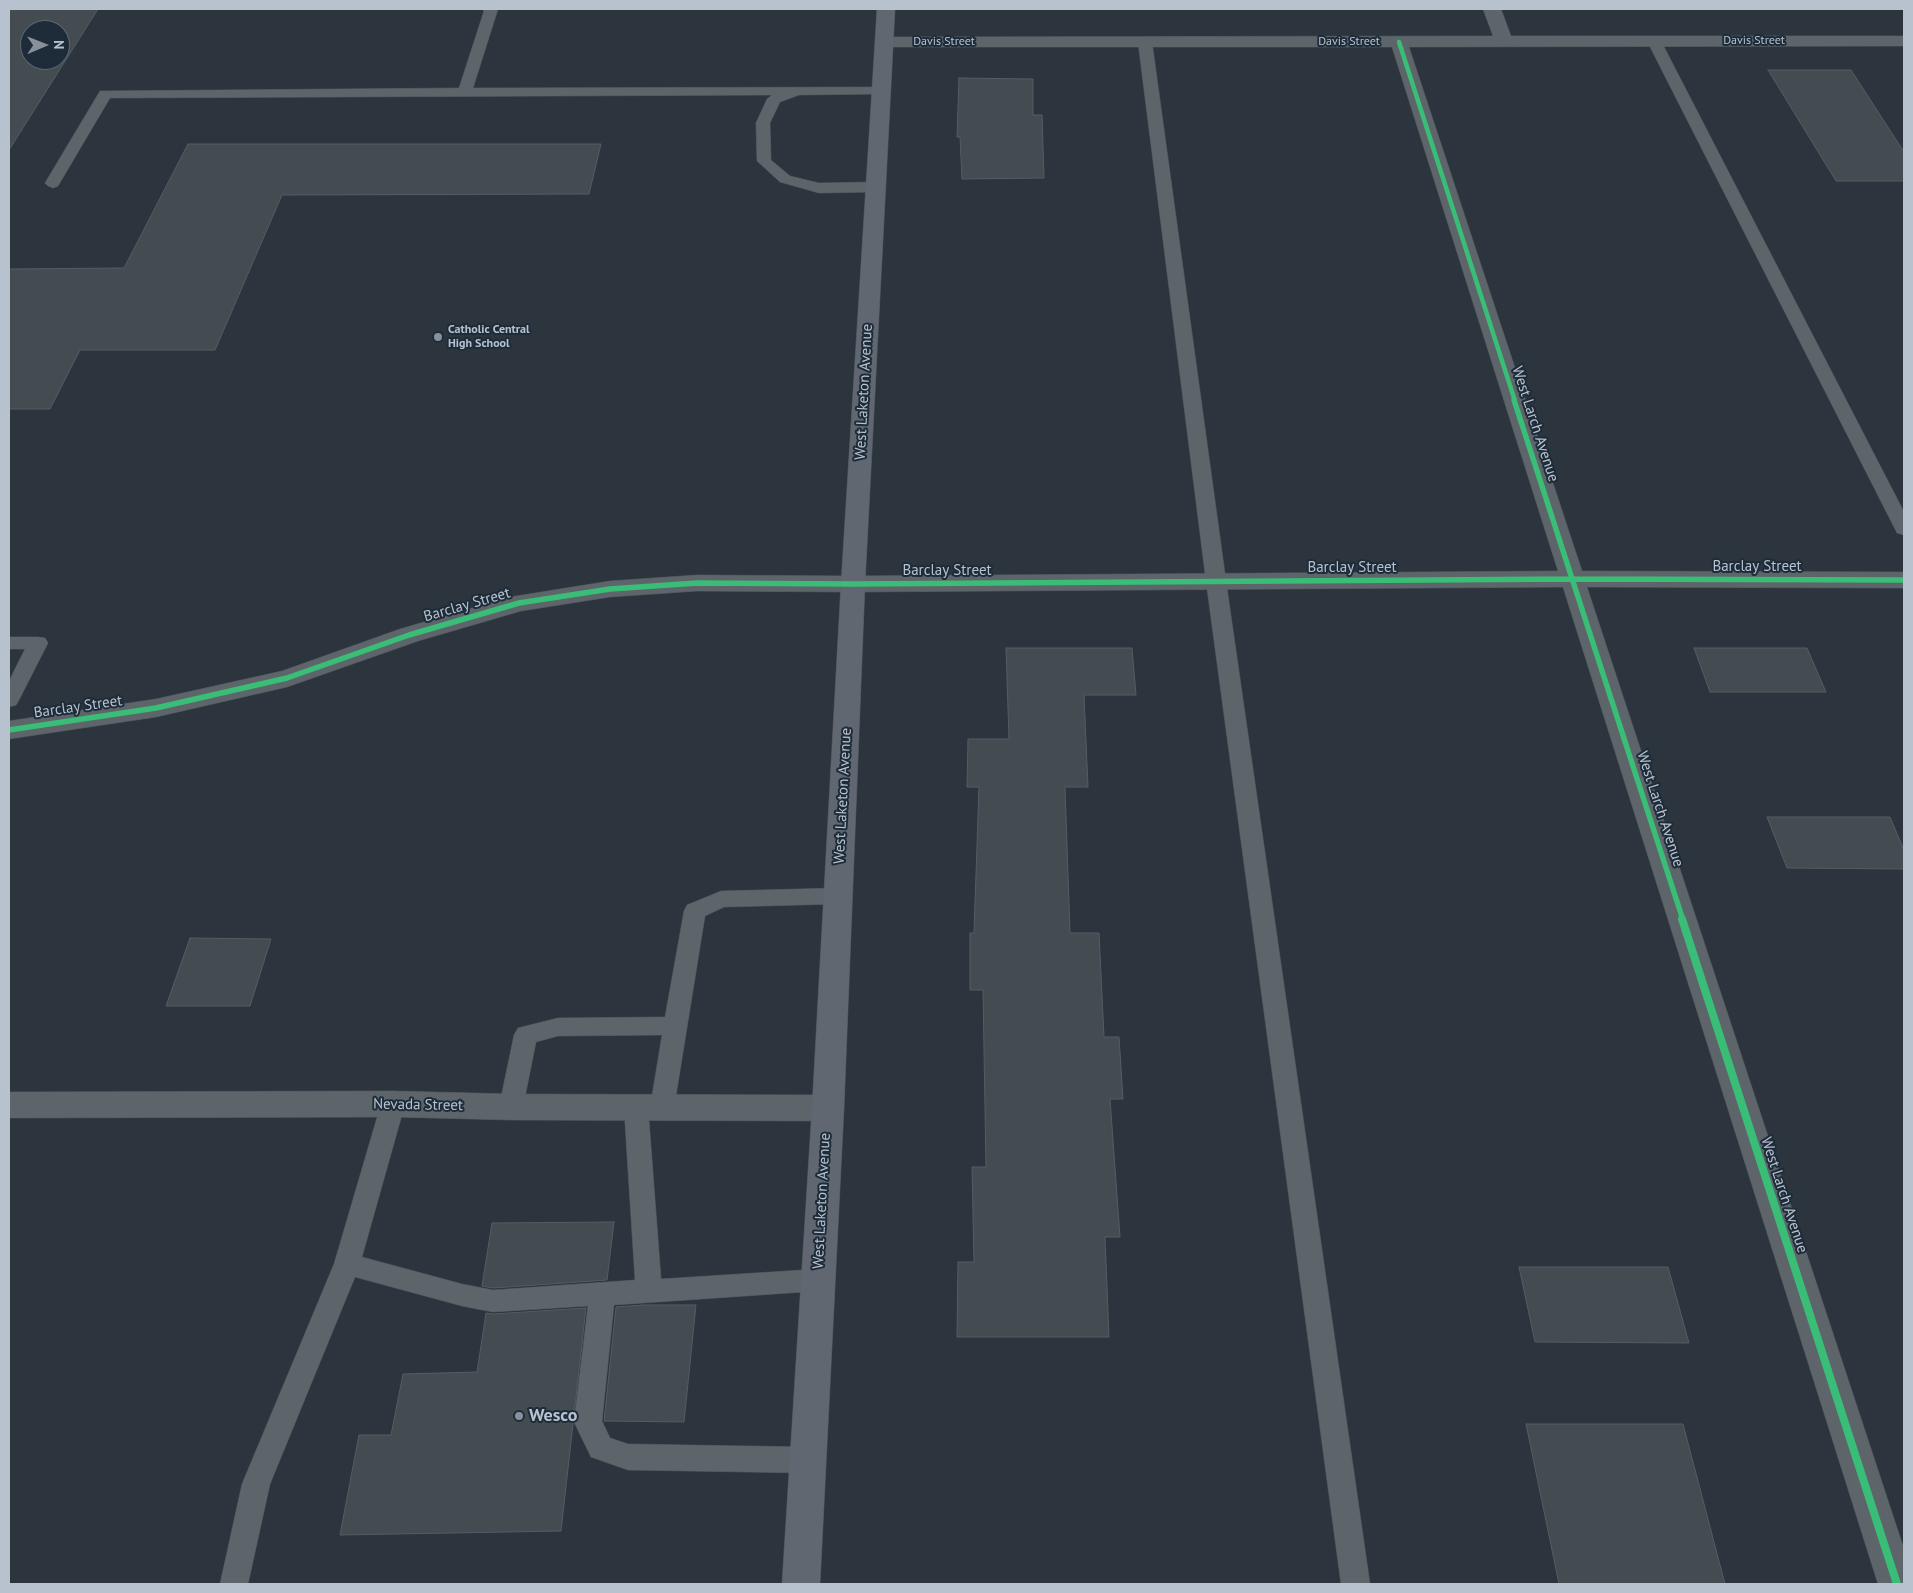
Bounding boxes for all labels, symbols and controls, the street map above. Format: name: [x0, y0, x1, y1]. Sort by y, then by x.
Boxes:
north arrow: [20, 20, 70, 70]
street label: Davis Street: [1723, 34, 1785, 48]
street label: Davis Street: [913, 35, 975, 49]
street label: Davis Street: [1318, 35, 1380, 49]
text: N: [50, 40, 68, 50]
place label: Catholic Central High School: [448, 323, 529, 351]
street label: West Laketon Avenue: [851, 323, 877, 461]
marker: Catholic Central High School: [432, 331, 444, 343]
street label: West Larch Avenue: [1508, 364, 1562, 484]
street label: Barclay Street: [1712, 558, 1802, 576]
street label: Barclay Street: [1307, 559, 1397, 577]
street label: Barclay Street: [902, 562, 992, 580]
street label: Barclay Street: [422, 584, 512, 626]
street label: Barclay Street: [33, 692, 123, 722]
street label: West Laketon Avenue: [830, 727, 856, 865]
street label: West Larch Avenue: [1633, 749, 1687, 869]
street label: Nevada Street: [373, 1095, 463, 1115]
street label: West Laketon Avenue: [809, 1132, 835, 1270]
street label: West Larch Avenue: [1757, 1135, 1811, 1255]
place label: Wesco: [529, 1405, 577, 1427]
marker: Wesco: [513, 1410, 525, 1422]

